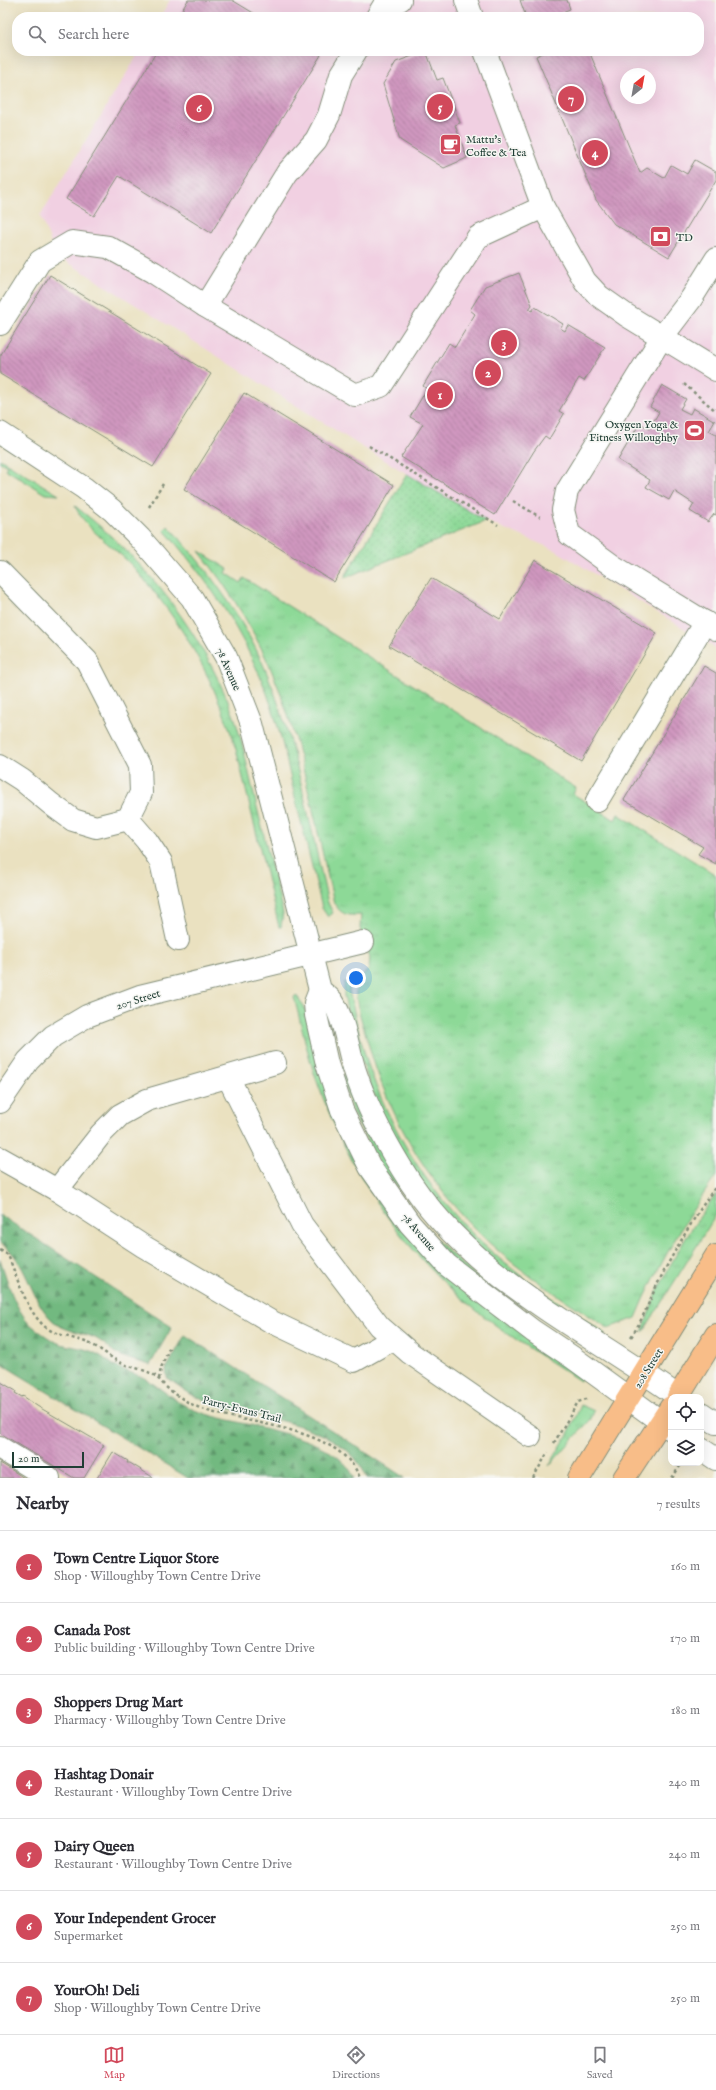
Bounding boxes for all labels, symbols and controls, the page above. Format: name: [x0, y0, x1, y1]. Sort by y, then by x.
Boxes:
search box: [12, 12, 704, 56]
icon: search: [26, 23, 48, 45]
text: Search here: [58, 25, 129, 44]
north arrow: [620, 68, 656, 104]
pin: 7: [558, 84, 584, 114]
pin: 5: [427, 92, 453, 122]
pin: 6: [186, 93, 212, 123]
cafe icon: Mattu's Coffee & Tea: [437, 132, 463, 158]
place label: Mattu's Coffee & Tea: [466, 133, 527, 160]
pin: 4: [582, 138, 608, 168]
bank icon: TD: [647, 224, 673, 250]
place label: TD: [676, 231, 693, 245]
pin: 3: [491, 328, 517, 358]
pin: 2: [475, 358, 501, 388]
pin: 1: [427, 380, 453, 410]
sports icon: Oxygen Yoga & Fitness Willoughby: [681, 417, 707, 443]
place label: Oxygen Yoga & Fitness Willoughby: [589, 418, 679, 445]
street label: 78 Avenue: [212, 646, 244, 693]
your location: [346, 968, 366, 988]
street label: 207 Street: [115, 987, 162, 1013]
street label: 78 Avenue: [398, 1211, 438, 1255]
street label: 208 Street: [631, 1346, 667, 1391]
street label: Parry-Evans Trail: [201, 1393, 283, 1427]
map controls: [668, 1394, 704, 1466]
button: locate: [668, 1394, 704, 1430]
button: layers: [668, 1430, 704, 1466]
scale bar: [12, 1450, 84, 1469]
text: 20 m: [18, 1452, 39, 1466]
text: Nearby: [16, 1494, 69, 1515]
text: 7 results: [656, 1496, 700, 1513]
text: Town Centre Liquor Store: [54, 1549, 219, 1568]
text: 1: [27, 1558, 31, 1575]
text: 160 m: [670, 1558, 700, 1575]
text: Shop · Willoughby Town Centre Drive: [54, 1568, 261, 1585]
text: Canada Post: [54, 1621, 130, 1640]
text: 2: [26, 1630, 32, 1647]
text: 170 m: [670, 1630, 700, 1647]
text: Public building · Willoughby Town Centre Drive: [54, 1640, 315, 1657]
text: Shoppers Drug Mart: [54, 1693, 183, 1712]
text: 3: [27, 1702, 31, 1719]
text: 180 m: [671, 1702, 700, 1719]
text: Pharmacy · Willoughby Town Centre Drive: [54, 1712, 286, 1729]
text: Hashtag Donair: [54, 1765, 154, 1784]
text: 4: [26, 1774, 32, 1791]
text: 240 m: [668, 1774, 700, 1791]
text: Restaurant · Willoughby Town Centre Drive: [54, 1784, 292, 1801]
text: Dairy Queen: [54, 1837, 135, 1856]
text: 5: [27, 1846, 31, 1863]
text: 240 m: [668, 1846, 700, 1863]
text: Restaurant · Willoughby Town Centre Drive: [54, 1856, 292, 1873]
text: Your Independent Grocer: [54, 1909, 216, 1928]
text: 6: [26, 1918, 32, 1935]
text: 250 m: [670, 1918, 700, 1935]
text: Supermarket: [54, 1928, 123, 1945]
text: YourOh! Deli: [54, 1981, 139, 2000]
text: 7: [26, 1990, 32, 2007]
text: 250 m: [670, 1990, 700, 2007]
text: Shop · Willoughby Town Centre Drive: [54, 2000, 261, 2017]
tab: Map: [103, 2044, 125, 2082]
tab: Directions: [332, 2044, 380, 2082]
tab: Saved: [587, 2044, 613, 2082]

